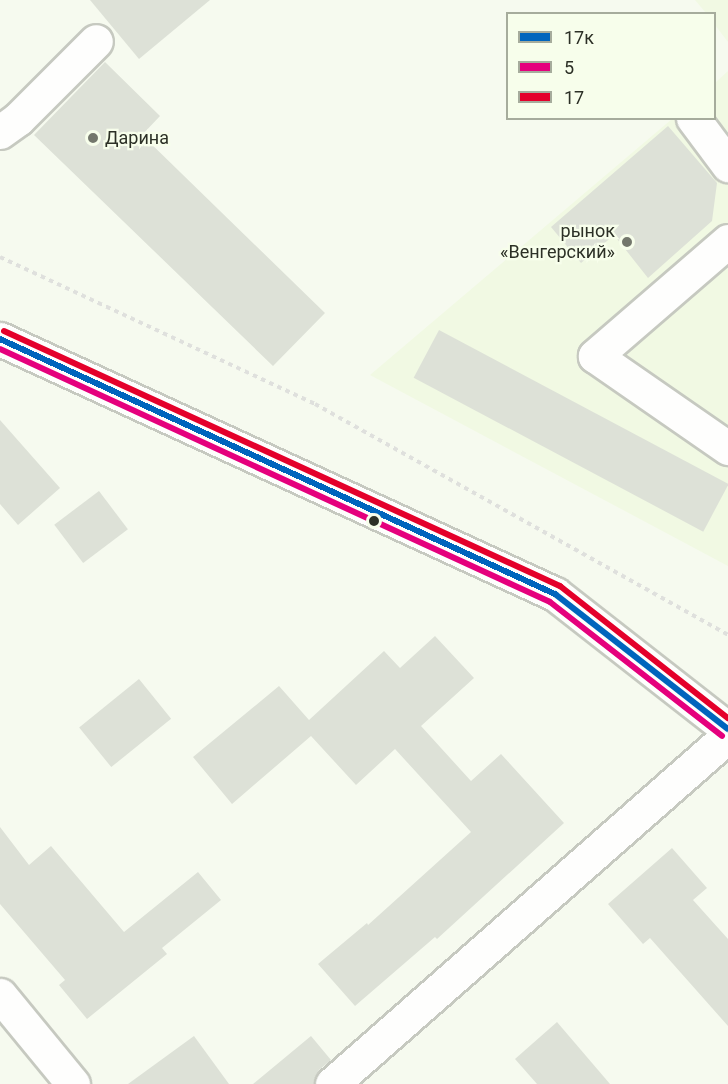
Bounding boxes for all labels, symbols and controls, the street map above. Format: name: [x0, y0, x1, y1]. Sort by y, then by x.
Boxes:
legend: [506, 12, 716, 120]
text: 17к: [564, 27, 594, 48]
text: 5: [564, 57, 574, 78]
text: 17: [564, 87, 584, 108]
place label: Дарина: [105, 127, 169, 149]
marker: Дарина: [86, 131, 100, 145]
place label: рынок «Венгерский»: [500, 221, 615, 264]
marker: рынок «Венгерский»: [620, 235, 634, 249]
unlabelled marker: [368, 515, 380, 527]

